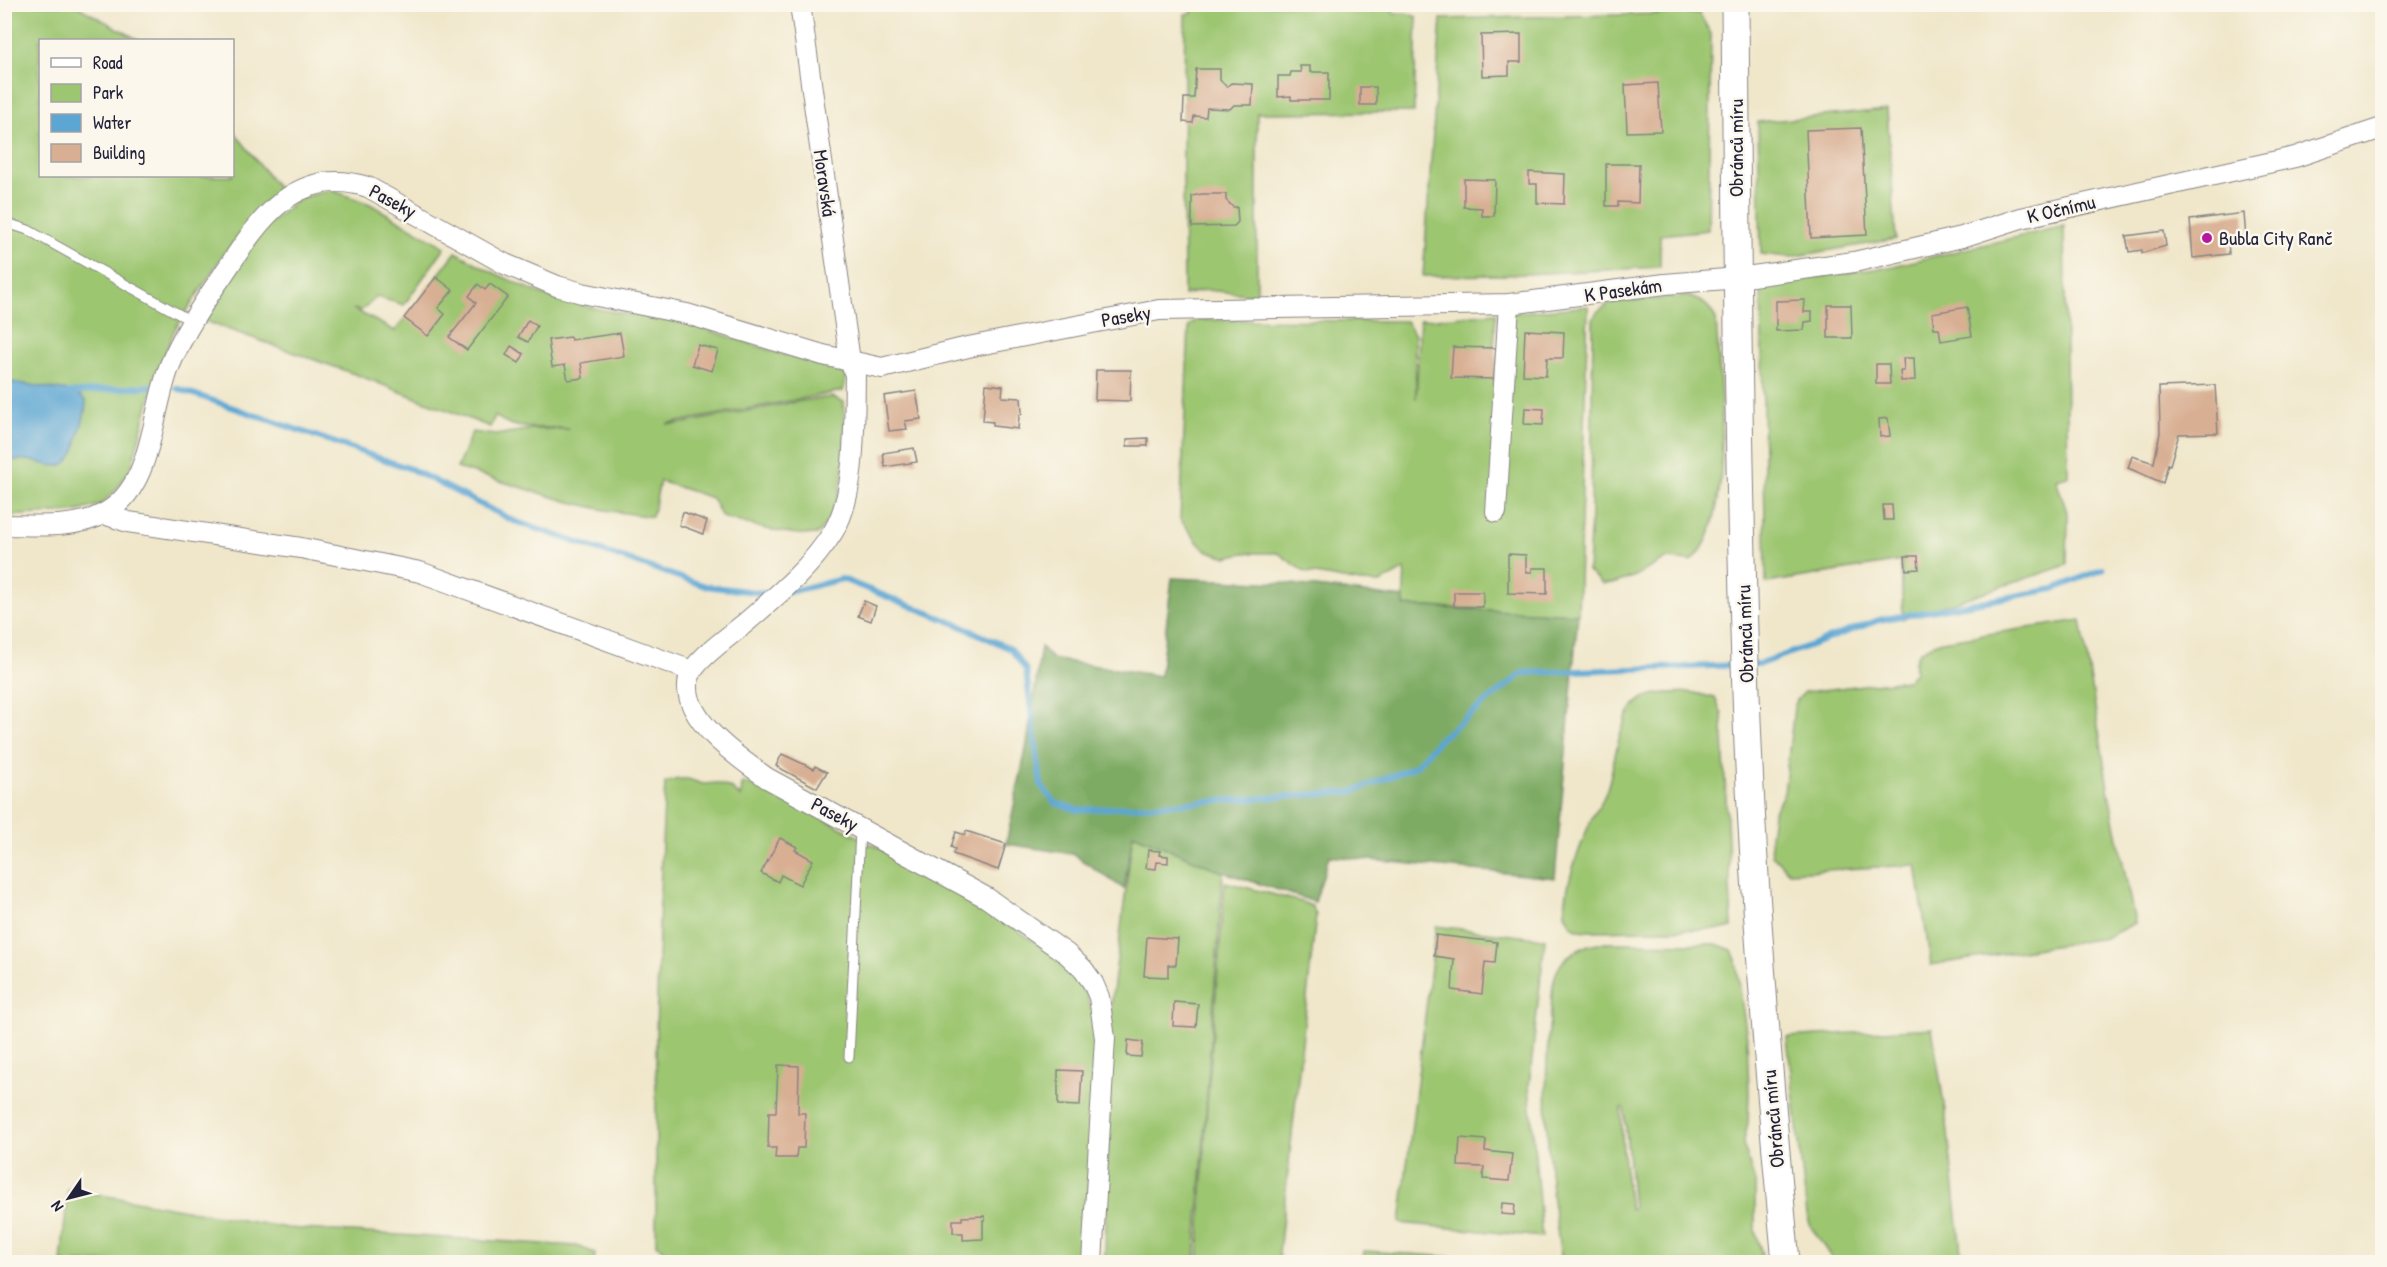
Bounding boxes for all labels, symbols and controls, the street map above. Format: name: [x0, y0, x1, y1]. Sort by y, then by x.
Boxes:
legend: [39, 39, 234, 177]
text: Road: [93, 50, 123, 75]
text: Park: [93, 80, 124, 105]
street label: Obránců míru: [1722, 99, 1749, 197]
text: Water: [93, 110, 131, 135]
text: Building: [93, 140, 145, 165]
street label: Moravská: [807, 148, 844, 218]
street label: Paseky: [365, 177, 422, 224]
street label: K Očnímu: [2024, 188, 2098, 229]
place label: Bubla City Ranč: [2219, 224, 2332, 251]
marker: Bubla City Ranč: [2200, 231, 2214, 245]
street label: K Pasekám: [1582, 271, 1663, 308]
street label: Paseky: [1099, 298, 1153, 333]
street label: Obránců míru: [1729, 585, 1760, 684]
street label: Paseky: [807, 790, 864, 837]
street label: Obránců míru: [1755, 1069, 1790, 1169]
north arrow: [39, 1168, 99, 1228]
text: N: [45, 1196, 68, 1216]

